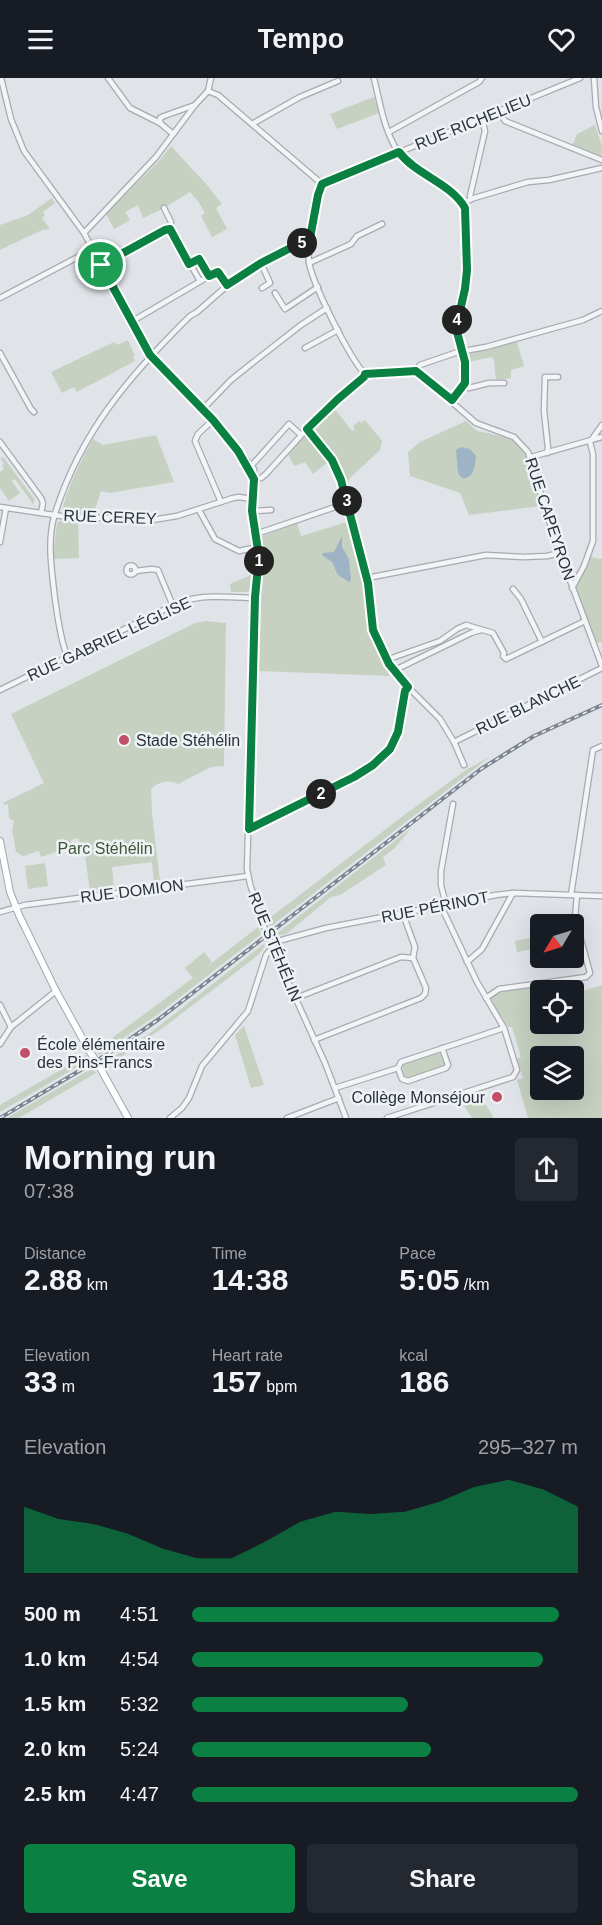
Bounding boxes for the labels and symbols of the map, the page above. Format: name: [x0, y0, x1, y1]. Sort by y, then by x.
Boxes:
street label: RUE RICHELIEU: [413, 91, 533, 153]
pin: 5: [287, 228, 317, 258]
pin: [75, 239, 126, 290]
pin: 4: [442, 305, 472, 335]
street label: RUE CAPEYRON: [522, 455, 578, 583]
pin: 3: [332, 486, 362, 516]
street label: RUE CEREY: [63, 507, 157, 527]
pin: 1: [244, 546, 274, 576]
street label: RUE GABRIEL LÉGLISE: [24, 593, 193, 684]
street label: RUE BLANCHE: [473, 672, 583, 738]
place label: Stade Stéhélin: [136, 732, 240, 749]
marker: Stade Stéhélin: [117, 733, 131, 747]
pin: 2: [306, 779, 336, 809]
park label: Parc Stéhélin: [57, 840, 153, 857]
street label: RUE DOMION: [79, 876, 185, 906]
street label: RUE PÉRINOT: [380, 887, 491, 926]
street label: RUE STÉHÉLIN: [245, 889, 306, 1004]
north arrow: [530, 914, 584, 968]
place label: École élémentaire des Pins-Francs: [37, 1035, 165, 1071]
marker: École élémentaire des Pins-Francs: [18, 1046, 32, 1060]
place label: Collège Monséjour: [352, 1089, 486, 1106]
marker: Collège Monséjour: [490, 1090, 504, 1104]

